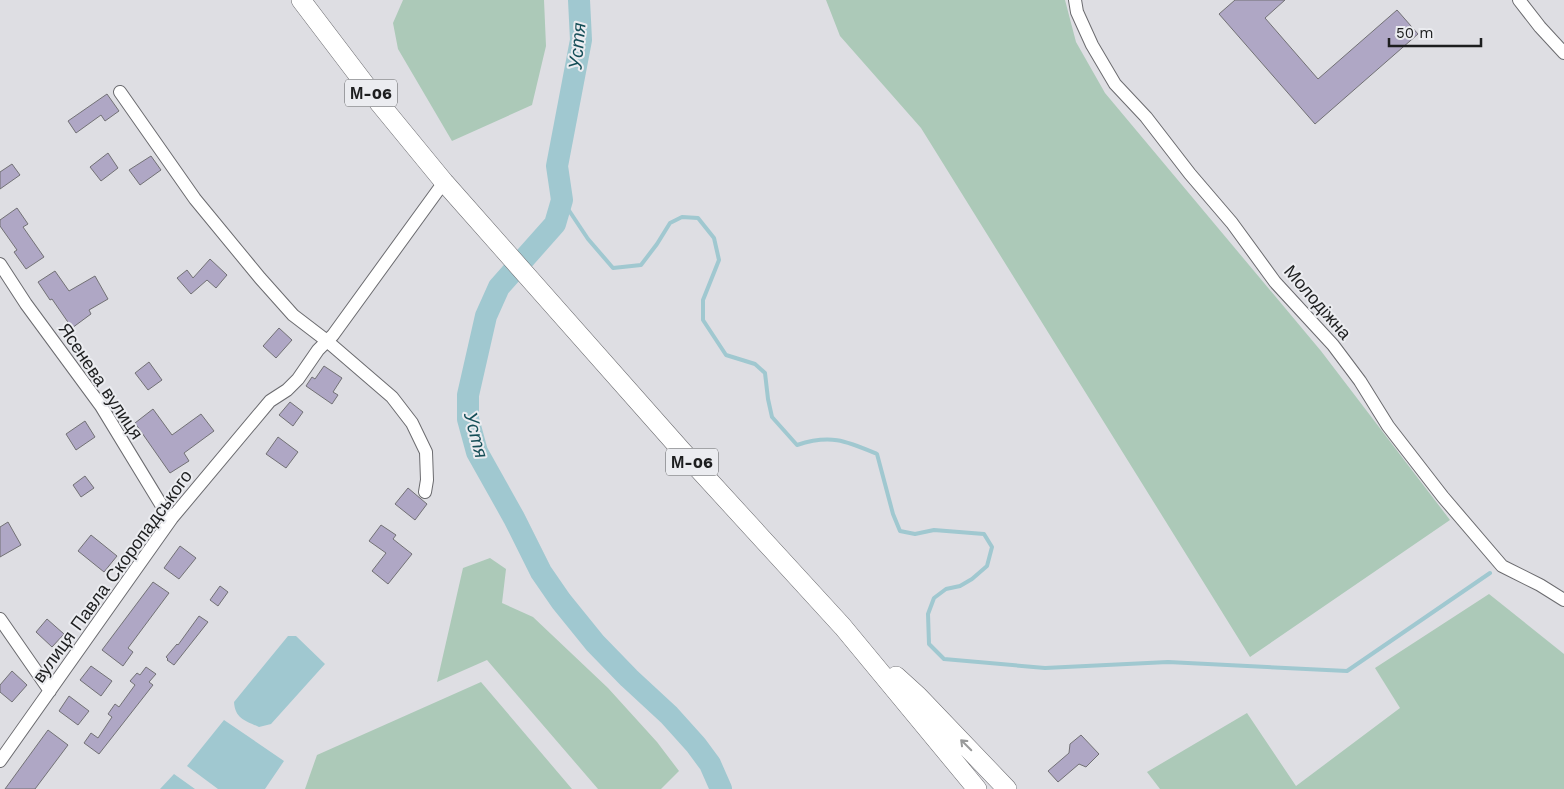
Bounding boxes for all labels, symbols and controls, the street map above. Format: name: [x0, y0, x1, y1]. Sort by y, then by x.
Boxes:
scale bar: [1389, 15, 1482, 47]
water label: Устя: [563, 22, 591, 71]
text: 50 m: [1396, 24, 1433, 42]
road number: М-06: [345, 80, 397, 106]
street label: Молодіжна: [1280, 261, 1357, 344]
street label: Ясенева вулиця: [54, 319, 148, 443]
water label: Устя: [459, 408, 493, 461]
road number: М-06: [666, 448, 718, 476]
street label: вулиця Павла Скоропадського: [28, 466, 196, 686]
one-way arrow: [960, 739, 972, 751]

